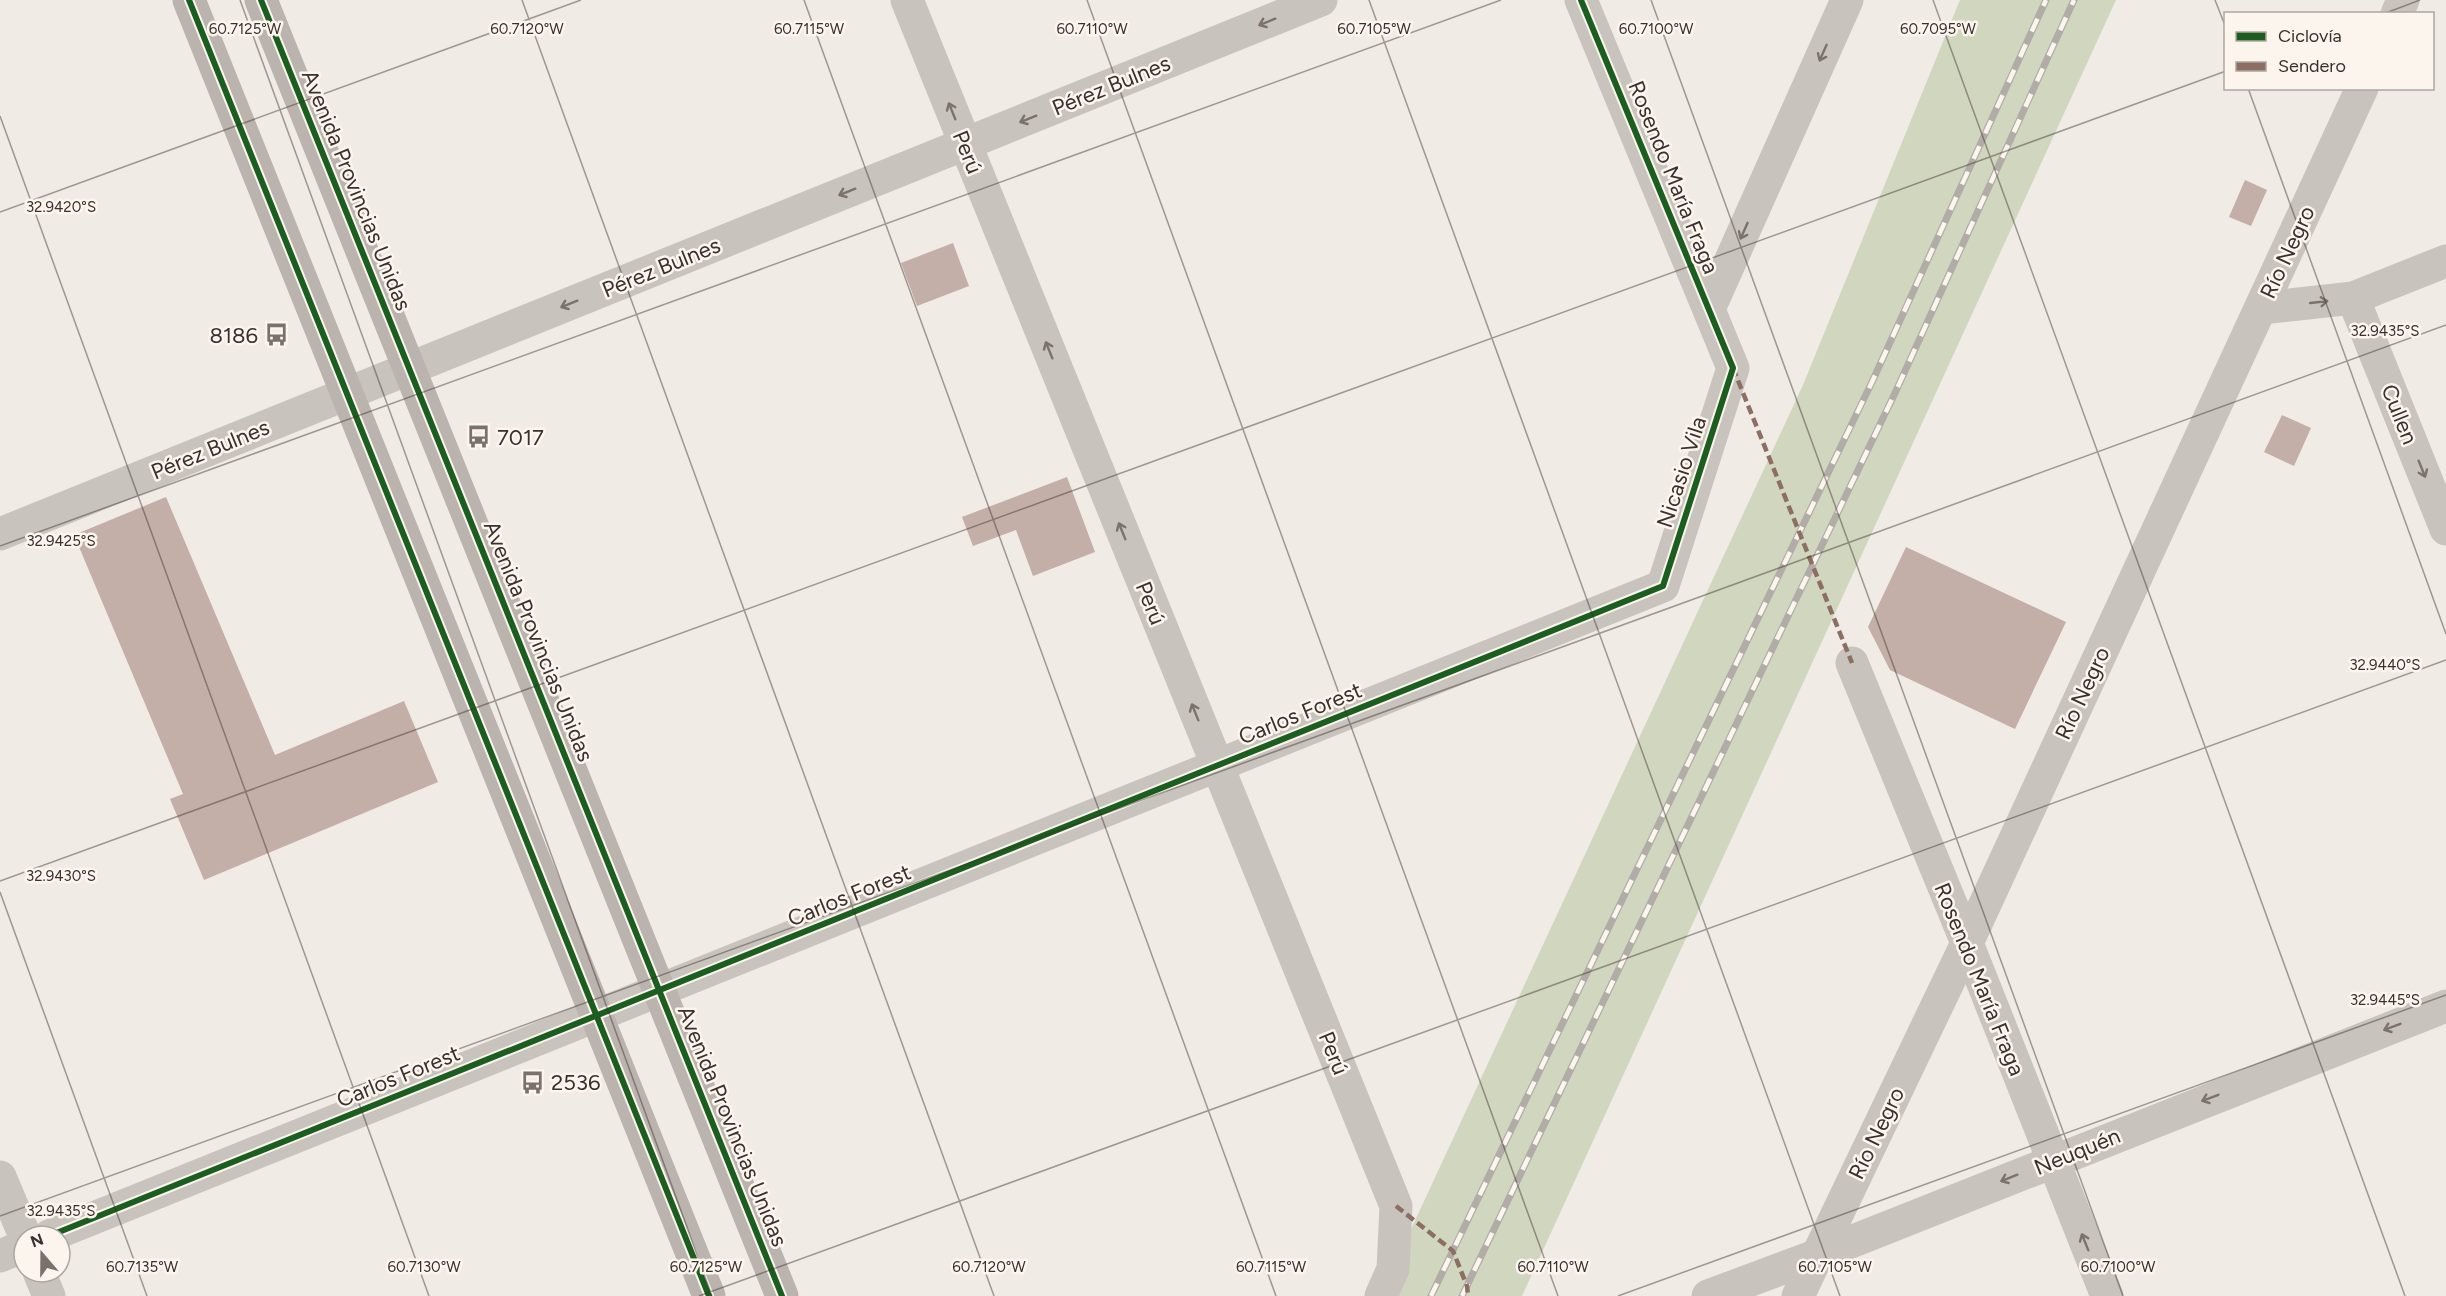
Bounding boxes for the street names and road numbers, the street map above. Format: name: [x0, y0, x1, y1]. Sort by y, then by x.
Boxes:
street label: Pérez Bulnes: [1048, 49, 1174, 121]
street label: Avenida Provincias Unidas: [296, 66, 417, 315]
street label: Rosendo María Fraga: [1622, 77, 1725, 278]
street label: Perú: [947, 127, 988, 178]
street label: Río Negro: [2254, 202, 2321, 303]
street label: Pérez Bulnes: [598, 231, 724, 303]
street label: Cullen: [2375, 380, 2424, 448]
street label: Pérez Bulnes: [147, 413, 273, 485]
street label: Nicasio Vila: [1651, 413, 1712, 531]
street label: Avenida Provincias Unidas: [478, 517, 599, 766]
street label: Perú: [1130, 578, 1171, 629]
street label: Río Negro: [2049, 643, 2116, 744]
street label: Carlos Forest: [1235, 677, 1366, 750]
street label: Carlos Forest: [784, 859, 915, 932]
street label: Rosendo María Fraga: [1928, 879, 2031, 1080]
street label: Avenida Provincias Unidas: [672, 1002, 793, 1251]
street label: Perú: [1313, 1028, 1354, 1079]
street label: Carlos Forest: [333, 1040, 464, 1113]
street label: Río Negro: [1843, 1083, 1910, 1184]
street label: Neuquén: [2030, 1122, 2124, 1181]

